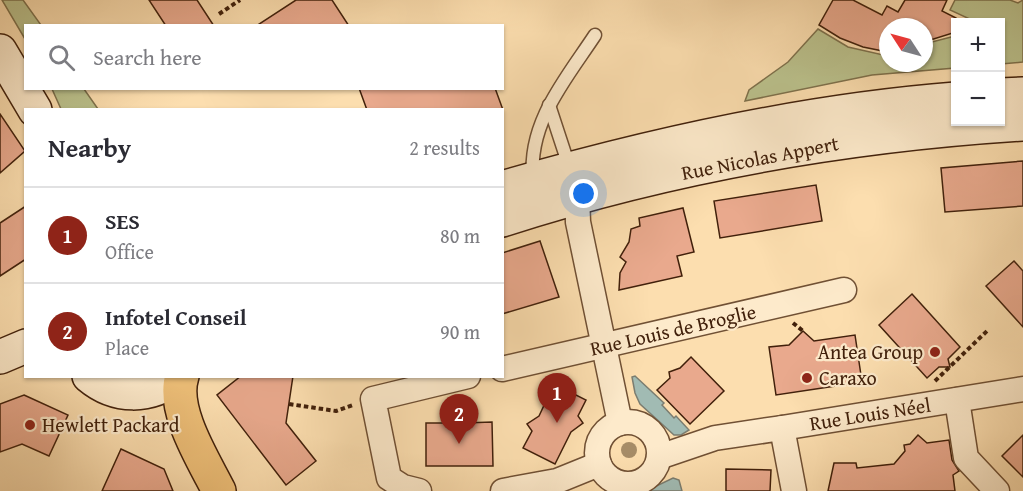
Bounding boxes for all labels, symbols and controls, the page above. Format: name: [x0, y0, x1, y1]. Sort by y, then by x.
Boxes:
north arrow: [879, 18, 933, 72]
map controls: [951, 18, 1005, 126]
button: +: [951, 18, 1005, 72]
search box: [24, 24, 504, 90]
icon: search: [45, 41, 78, 74]
text: Search here: [93, 41, 202, 73]
button: −: [951, 72, 1005, 126]
text: Nearby: [48, 128, 131, 167]
street label: Rue Nicolas Appert: [679, 128, 841, 187]
text: 2 results: [409, 133, 480, 162]
your location: [569, 179, 598, 208]
text: SES: [105, 205, 140, 237]
text: 1: [62, 221, 73, 250]
text: 80 m: [440, 221, 480, 250]
text: Office: [105, 237, 154, 266]
street label: Rue Louis de Broglie: [587, 296, 759, 363]
text: Infotel Conseil: [105, 301, 247, 333]
text: 2: [62, 317, 73, 346]
text: 90 m: [440, 317, 480, 346]
text: Place: [105, 333, 149, 362]
place label: Antea Group: [818, 337, 923, 366]
marker: Antea Group: [928, 345, 942, 359]
place label: Caraxo: [819, 363, 877, 392]
marker: Caraxo: [800, 371, 814, 385]
pin: 1: [538, 374, 576, 423]
street label: Rue Louis Néel: [807, 390, 933, 437]
pin: 2: [440, 394, 478, 444]
place label: Hewlett Packard: [42, 410, 180, 439]
marker: Hewlett Packard: [23, 418, 37, 432]

